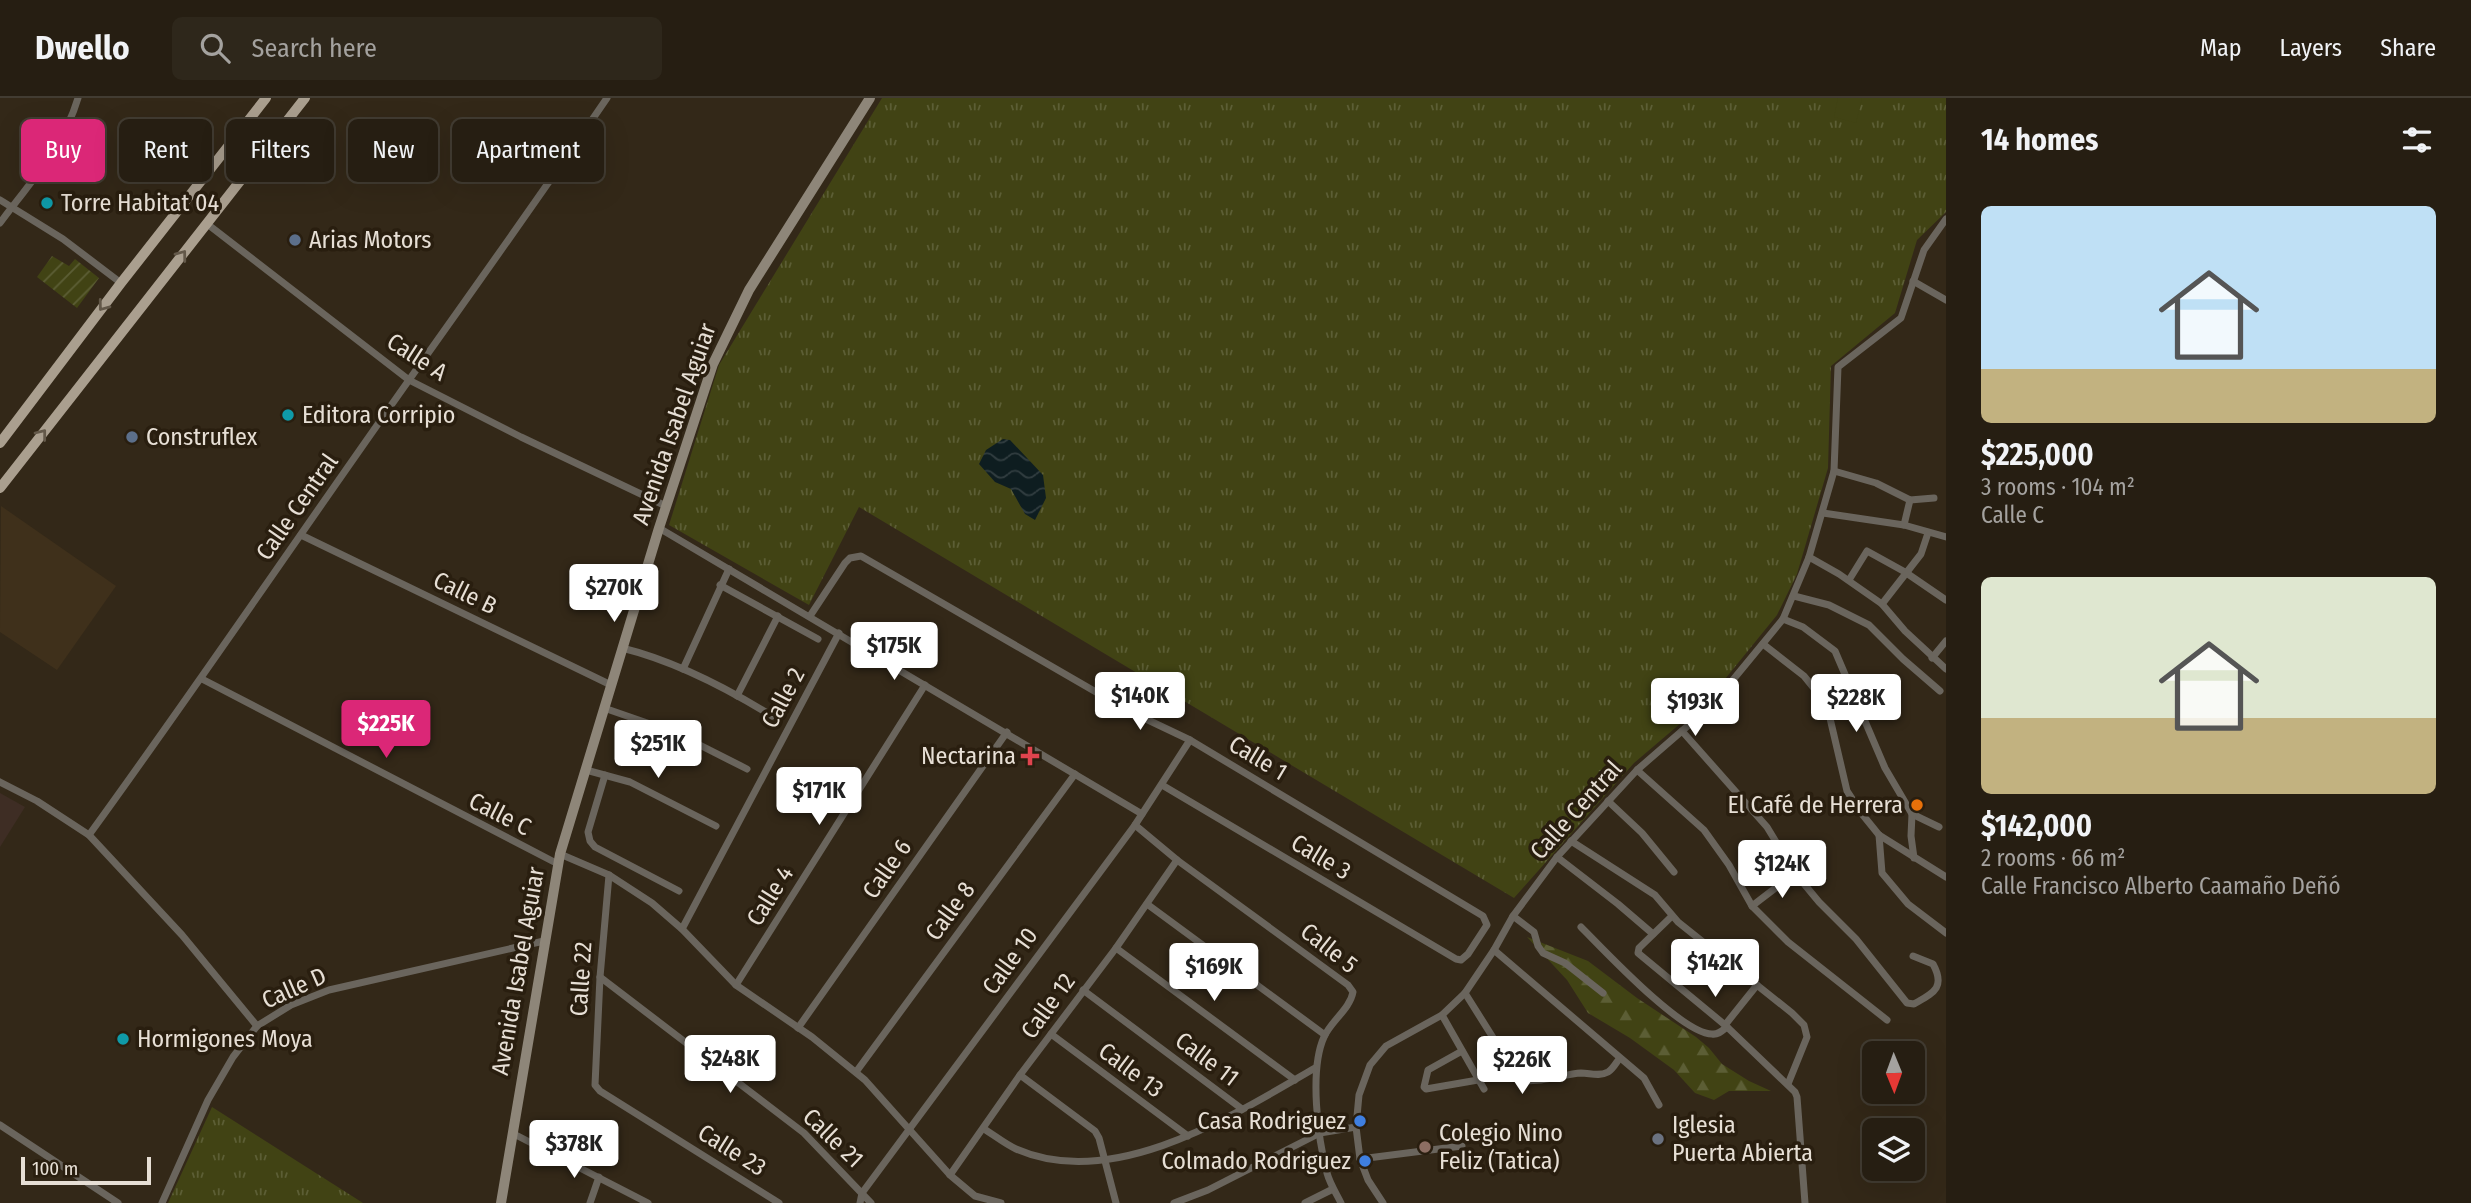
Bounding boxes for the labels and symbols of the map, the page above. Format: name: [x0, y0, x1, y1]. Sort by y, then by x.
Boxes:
place label: Torre Habitat 04: [61, 189, 219, 217]
marker: Torre Habitat 04: [39, 195, 55, 211]
place label: Arias Motors: [309, 226, 432, 254]
marker: Arias Motors: [287, 232, 303, 248]
one-way arrow: [174, 250, 187, 263]
one-way arrow: [99, 298, 111, 311]
street label: Avenida Isabel Aguiar: [626, 319, 722, 528]
street label: Calle A: [382, 327, 453, 387]
place label: Editora Corripio: [302, 401, 455, 429]
marker: Editora Corripio: [280, 407, 296, 423]
place label: Construflex: [146, 423, 258, 451]
marker: Construflex: [124, 429, 140, 445]
one-way arrow: [34, 430, 47, 442]
street label: Calle Central: [250, 449, 344, 565]
pin: $270K: [565, 564, 663, 624]
street label: Calle B: [429, 566, 501, 620]
pin: $175K: [845, 622, 943, 682]
street label: Calle 2: [756, 663, 810, 733]
pin: $140K: [1091, 672, 1189, 732]
pin: $228K: [1807, 674, 1905, 734]
pin: $193K: [1646, 678, 1744, 738]
pin: $225K: [337, 700, 435, 760]
pin: $251K: [609, 720, 707, 780]
street label: Calle 1: [1224, 730, 1292, 786]
place label: Nectarina: [921, 742, 1016, 770]
marker: Nectarina: [1022, 748, 1038, 764]
street label: Calle Central: [1524, 755, 1628, 865]
pin: $171K: [770, 768, 868, 827]
street label: Calle C: [464, 787, 536, 841]
place label: El Café de Herrera: [1728, 791, 1903, 819]
marker: El Café de Herrera: [1909, 797, 1925, 813]
street label: Calle 3: [1286, 828, 1356, 886]
street label: Calle 6: [857, 834, 917, 904]
pin: $124K: [1733, 840, 1831, 900]
street label: Calle 4: [741, 861, 799, 931]
street label: Avenida Isabel Aguiar: [486, 864, 550, 1077]
street label: Calle 8: [919, 876, 981, 946]
street label: Calle 5: [1295, 917, 1363, 979]
street label: Calle 10: [977, 922, 1043, 1000]
pin: $142K: [1666, 940, 1764, 999]
street label: Calle 22: [564, 941, 598, 1017]
pin: $169K: [1165, 944, 1263, 1003]
street label: Calle D: [257, 961, 331, 1015]
street label: Calle 12: [1015, 968, 1081, 1044]
place label: Hormigones Moya: [137, 1025, 313, 1053]
street label: Calle 11: [1170, 1026, 1244, 1092]
marker: Hormigones Moya: [115, 1031, 131, 1047]
pin: $248K: [681, 1035, 779, 1095]
street label: Calle 13: [1093, 1037, 1169, 1103]
pin: $226K: [1473, 1037, 1571, 1096]
north arrow: [1862, 1041, 1925, 1104]
street label: Calle 21: [797, 1103, 869, 1173]
place label: Casa Rodriguez: [1198, 1107, 1346, 1135]
place label: Iglesia Puerta Abierta: [1672, 1111, 1813, 1167]
marker: Casa Rodriguez: [1352, 1113, 1368, 1129]
street label: Calle 23: [693, 1118, 771, 1182]
place label: Colegio Nino Feliz (Tatica): [1439, 1119, 1563, 1175]
pin: $378K: [525, 1121, 623, 1180]
marker: Iglesia Puerta Abierta: [1650, 1131, 1666, 1147]
marker: Colegio Nino Feliz (Tatica): [1417, 1139, 1433, 1155]
place label: Colmado Rodriguez: [1162, 1147, 1351, 1175]
marker: Colmado Rodriguez: [1357, 1153, 1373, 1169]
scale bar: [21, 1154, 150, 1186]

